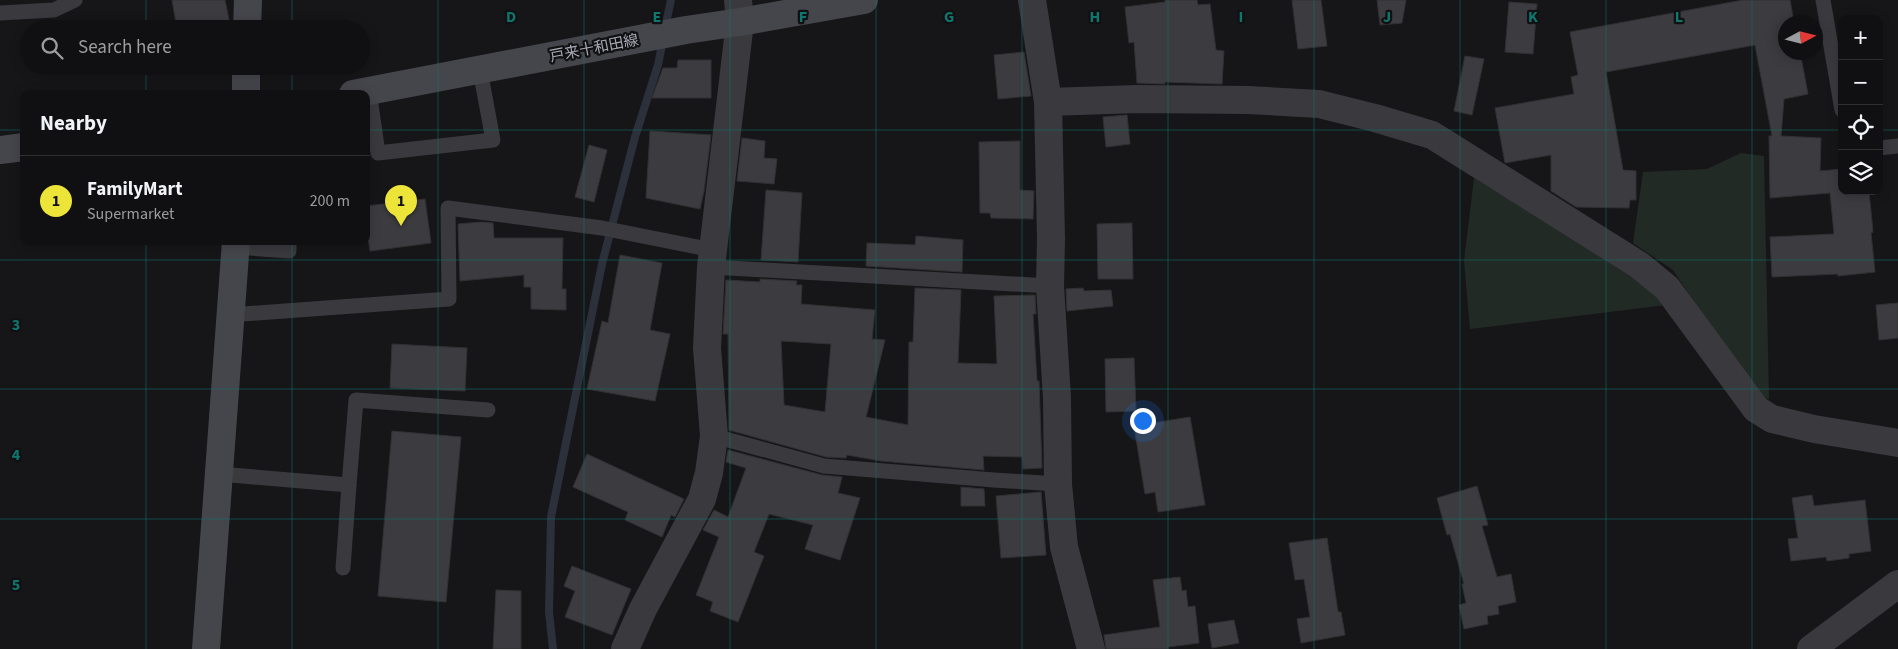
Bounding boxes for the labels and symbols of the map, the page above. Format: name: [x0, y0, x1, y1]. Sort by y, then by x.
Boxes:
text: D: [506, 6, 516, 28]
text: E: [653, 6, 661, 28]
text: F: [799, 6, 807, 28]
text: G: [944, 6, 954, 28]
text: H: [1090, 6, 1100, 28]
text: I: [1239, 6, 1243, 28]
text: J: [1383, 6, 1391, 28]
text: K: [1528, 6, 1538, 28]
text: L: [1675, 6, 1683, 28]
north arrow: [1778, 15, 1823, 60]
street label: 戸来十和田線: [548, 30, 640, 67]
pin: 1: [385, 185, 417, 226]
text: 3: [12, 314, 20, 336]
your location: [1130, 408, 1156, 434]
text: 4: [12, 444, 21, 466]
text: 5: [12, 574, 20, 596]

